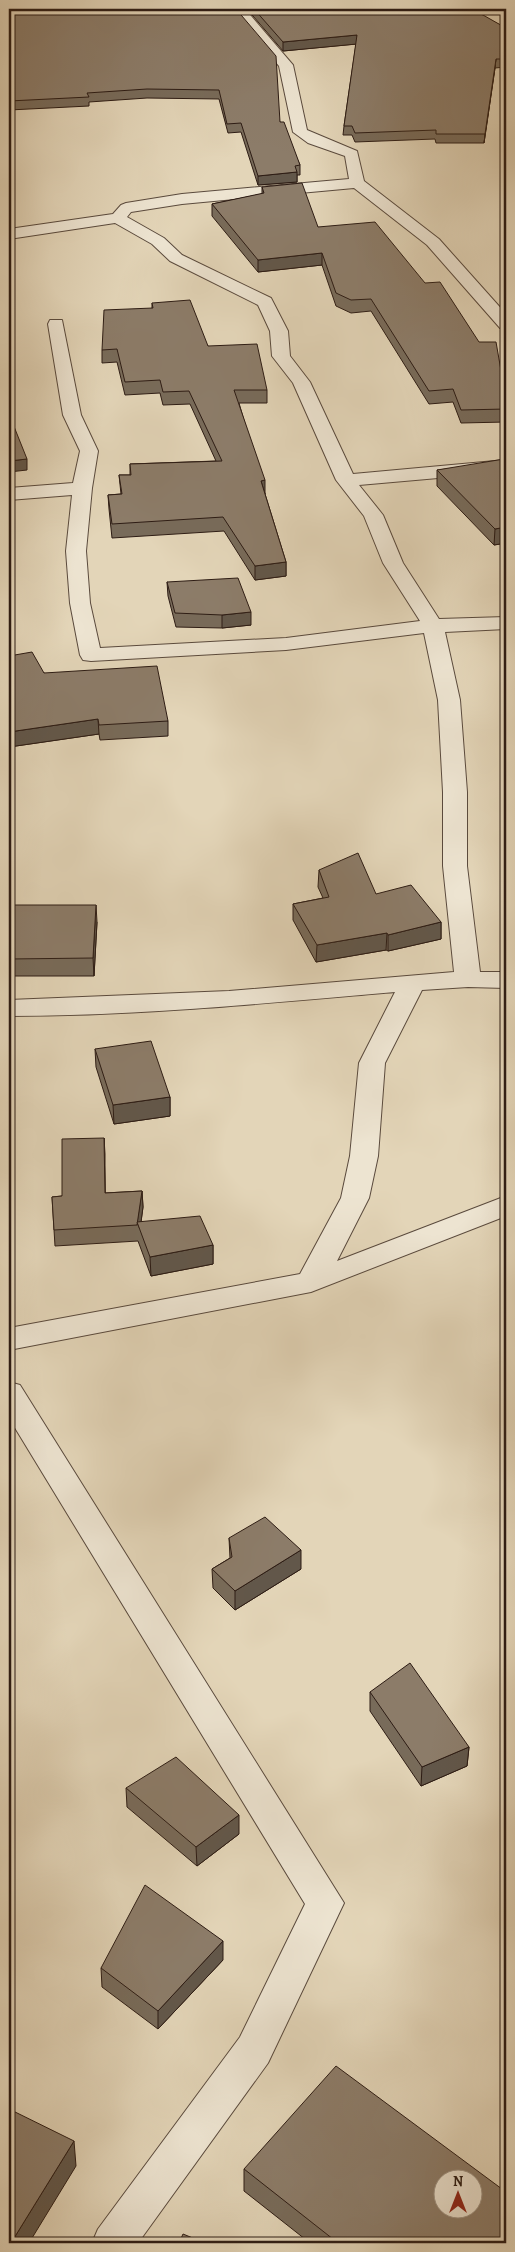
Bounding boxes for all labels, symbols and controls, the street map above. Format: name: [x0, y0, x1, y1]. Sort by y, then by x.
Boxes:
north arrow: [432, 2170, 482, 2220]
text: N: [453, 2172, 463, 2191]

